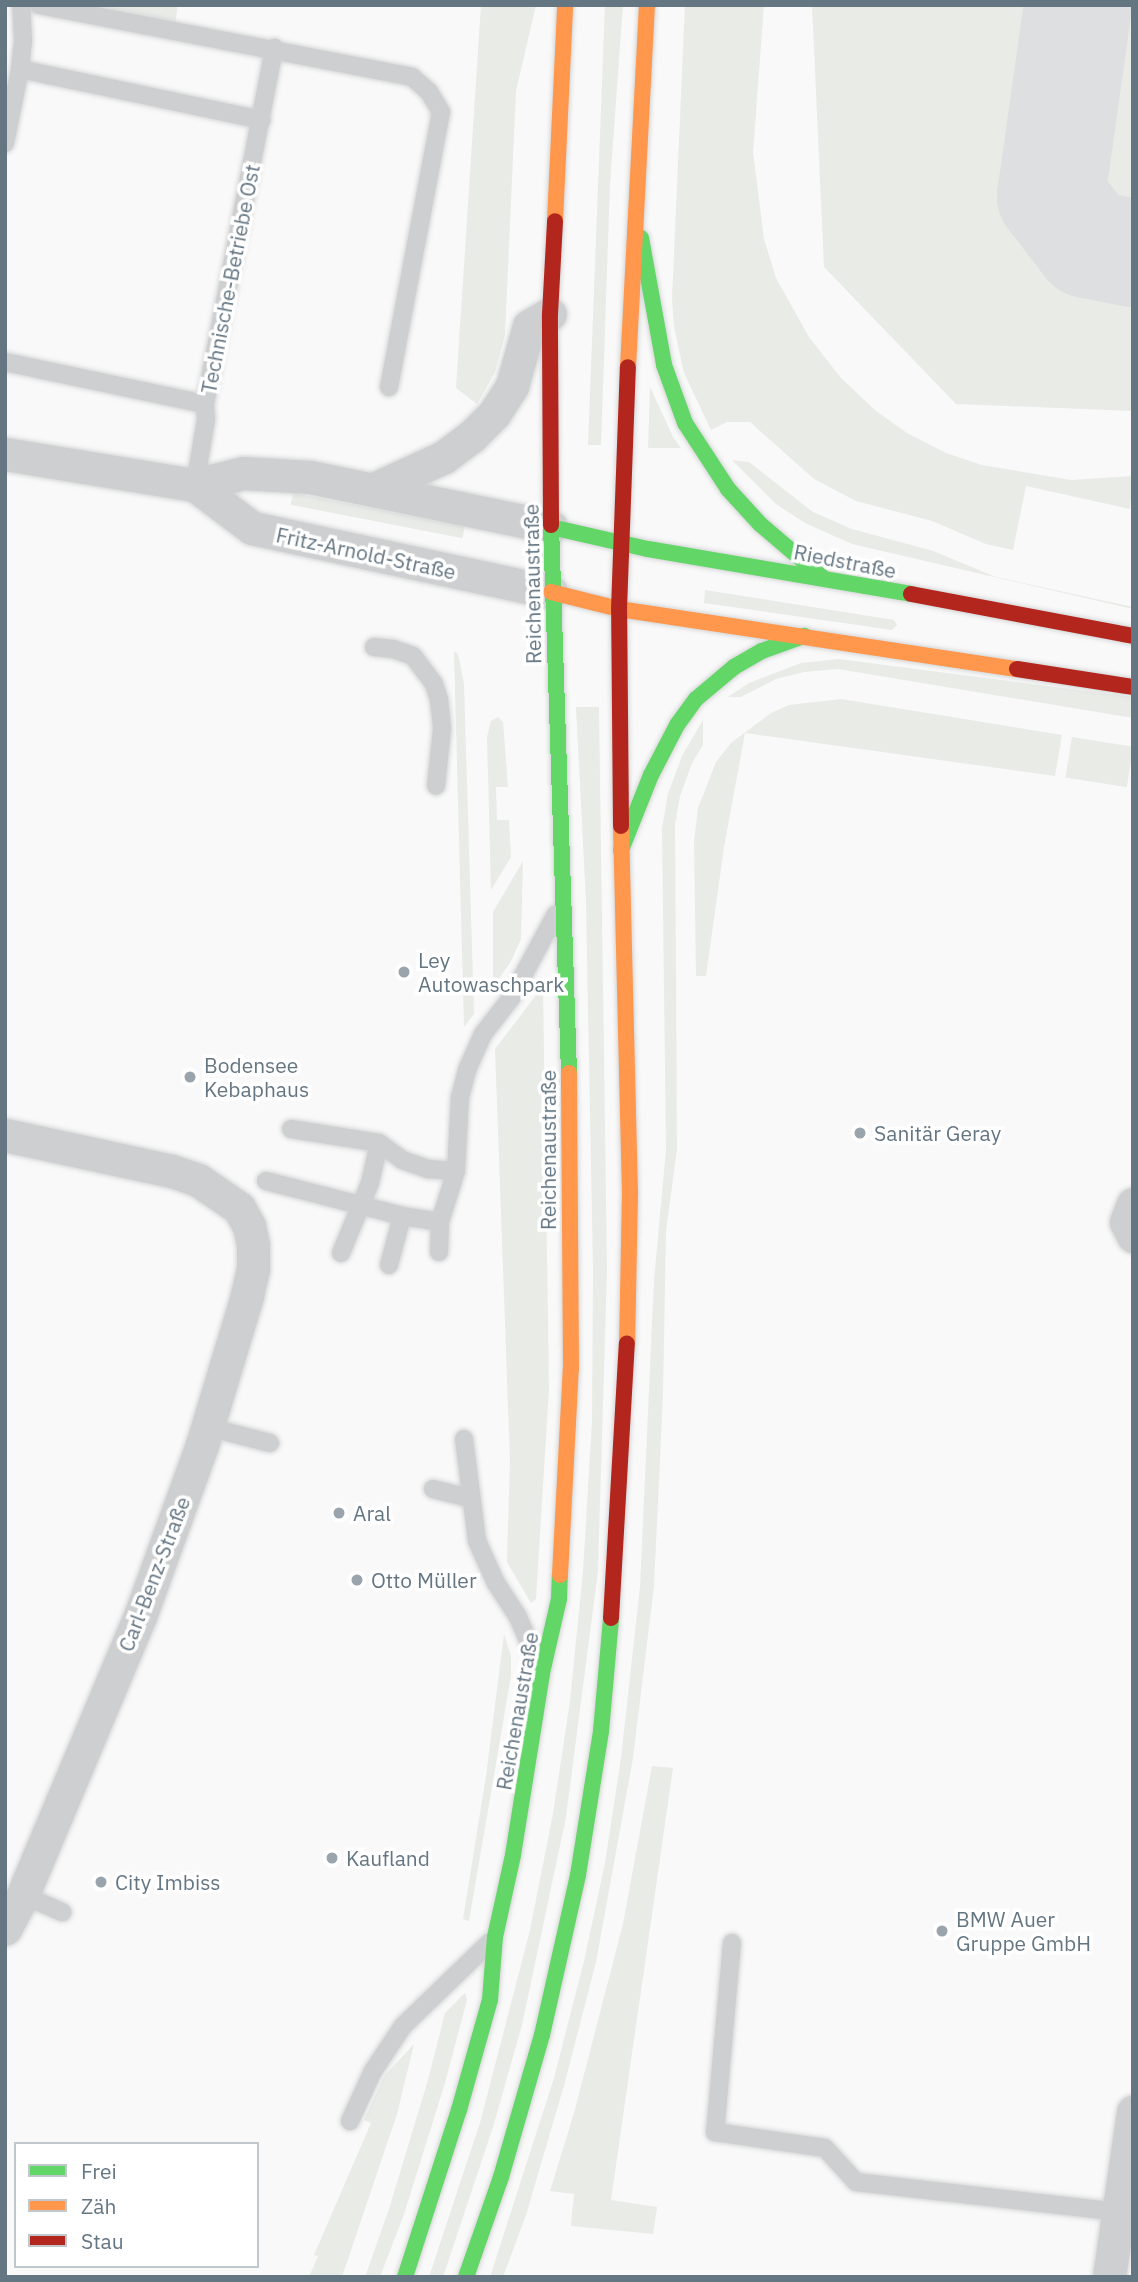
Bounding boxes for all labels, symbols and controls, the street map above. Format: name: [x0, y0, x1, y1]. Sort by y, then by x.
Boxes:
street label: Technische-Betriebe Ost: [195, 162, 265, 396]
street label: Reichenaustraße: [518, 504, 546, 664]
street label: Fritz-Arnold-Straße: [274, 522, 458, 584]
street label: Riedstraße: [792, 539, 898, 583]
place label: Ley Autowaschpark: [418, 947, 564, 997]
marker: Ley Autowaschpark: [396, 964, 412, 980]
place label: Bodensee Kebaphaus: [204, 1052, 309, 1102]
marker: Bodensee Kebaphaus: [182, 1069, 198, 1085]
street label: Reichenaustraße: [535, 1070, 561, 1230]
place label: Sanitär Geray: [874, 1120, 1001, 1146]
marker: Sanitär Geray: [852, 1125, 868, 1141]
street label: Carl-Benz-Straße: [113, 1493, 195, 1655]
place label: Aral: [353, 1500, 391, 1526]
marker: Aral: [331, 1505, 347, 1521]
place label: Otto Müller: [371, 1567, 477, 1593]
marker: Otto Müller: [349, 1572, 365, 1588]
street label: Reichenaustraße: [491, 1630, 543, 1792]
place label: Kaufland: [346, 1845, 430, 1871]
marker: Kaufland: [324, 1850, 340, 1866]
place label: City Imbiss: [115, 1869, 221, 1895]
marker: City Imbiss: [93, 1874, 109, 1890]
place label: BMW Auer Gruppe GmbH: [956, 1906, 1091, 1956]
marker: BMW Auer Gruppe GmbH: [934, 1923, 950, 1939]
legend: [14, 2142, 259, 2268]
text: Frei: [81, 2157, 117, 2185]
text: Zäh: [81, 2192, 116, 2220]
text: Stau: [81, 2227, 124, 2255]

